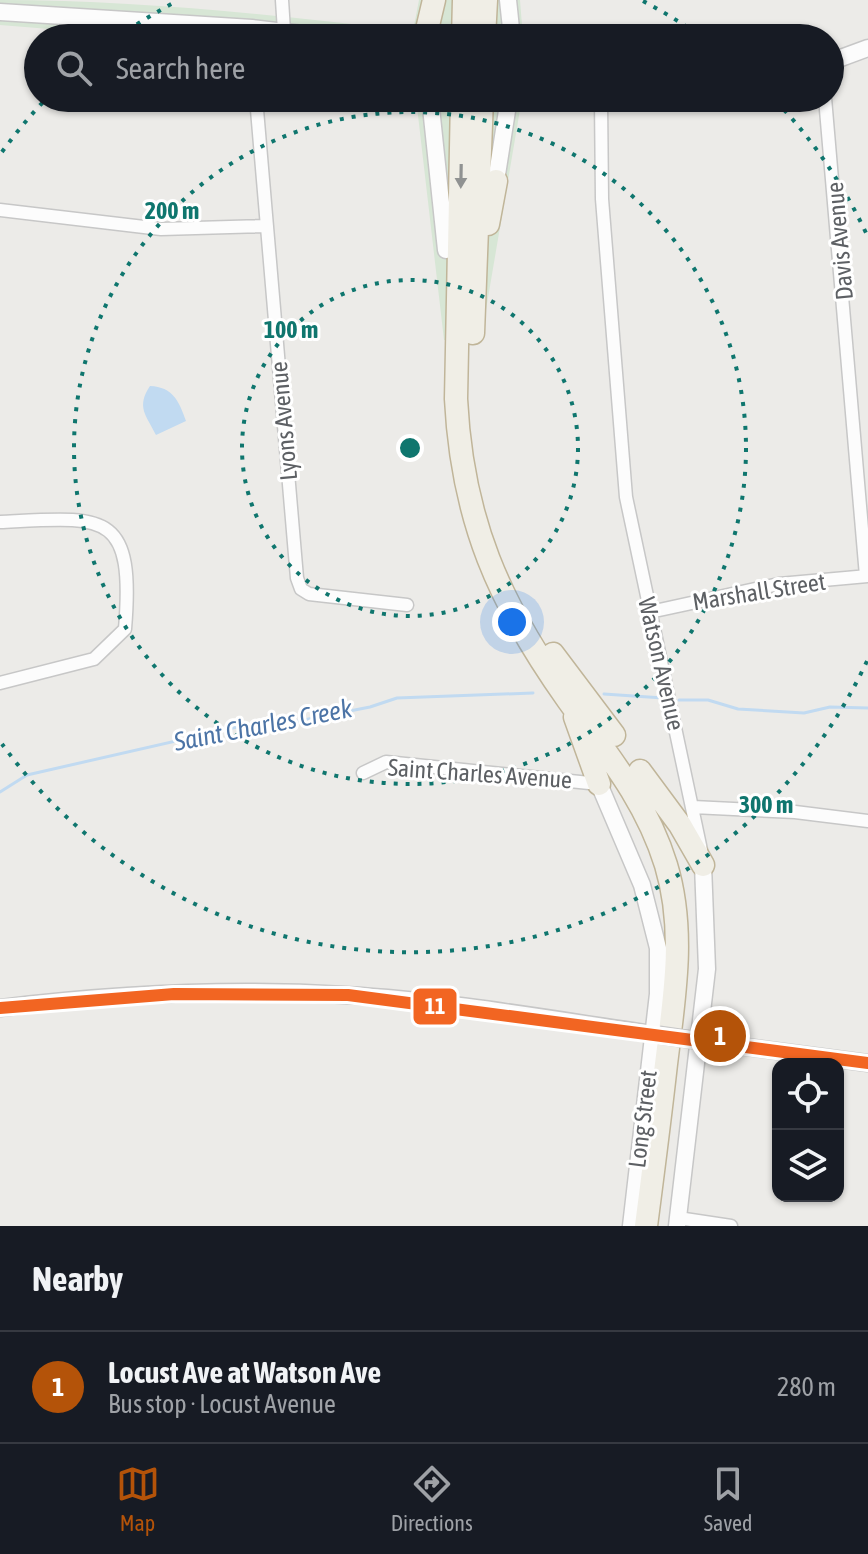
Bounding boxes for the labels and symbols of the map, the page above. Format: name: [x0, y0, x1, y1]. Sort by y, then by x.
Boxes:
one-way arrow: [454, 164, 467, 189]
street label: Davis Avenue: [821, 181, 858, 301]
text: 200 m: [145, 197, 199, 224]
text: 100 m: [264, 316, 318, 343]
street label: Lyons Avenue: [265, 360, 302, 482]
centre of rings: [396, 434, 424, 462]
street label: Marshall Street: [691, 568, 827, 615]
street label: Watson Avenue: [633, 595, 690, 733]
your location: [492, 602, 532, 642]
water label: Saint Charles Creek: [170, 693, 355, 757]
street label: Saint Charles Avenue: [387, 754, 573, 793]
text: 300 m: [739, 791, 793, 818]
line badge: 11: [412, 987, 458, 1026]
text: 11: [425, 993, 445, 1019]
pin: 1: [694, 1006, 746, 1066]
street label: Long Street: [623, 1068, 662, 1169]

